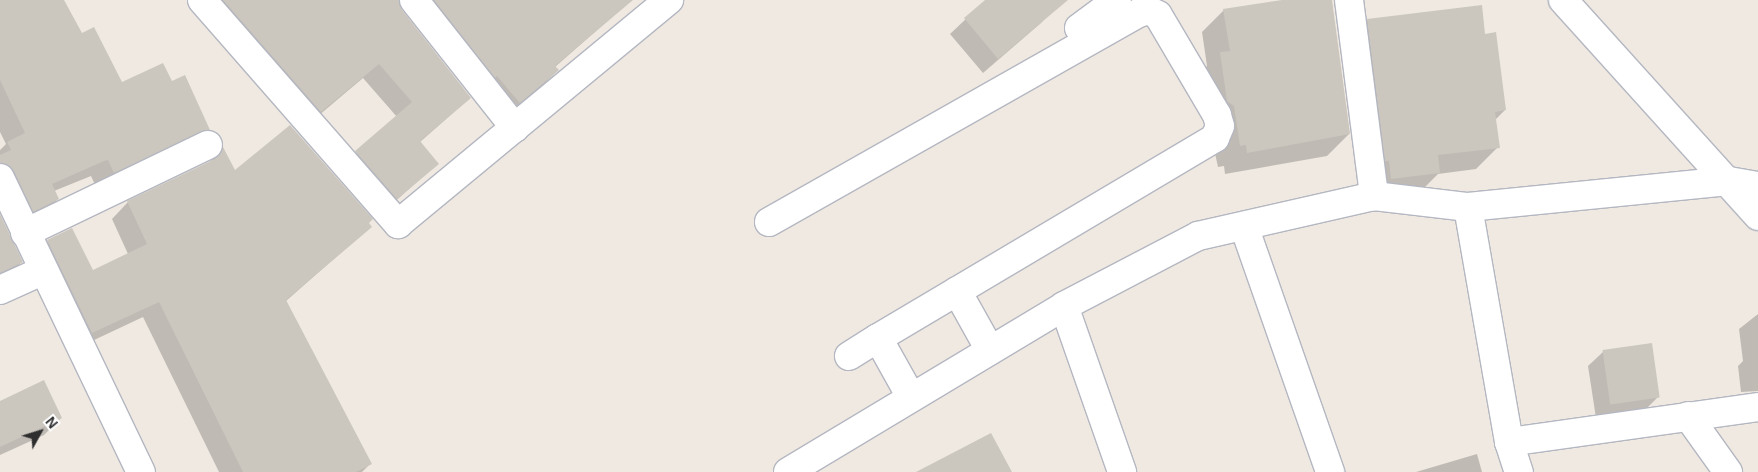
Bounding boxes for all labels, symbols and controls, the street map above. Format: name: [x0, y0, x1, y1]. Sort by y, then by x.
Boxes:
north arrow: [15, 407, 65, 457]
text: N: [42, 414, 61, 432]

